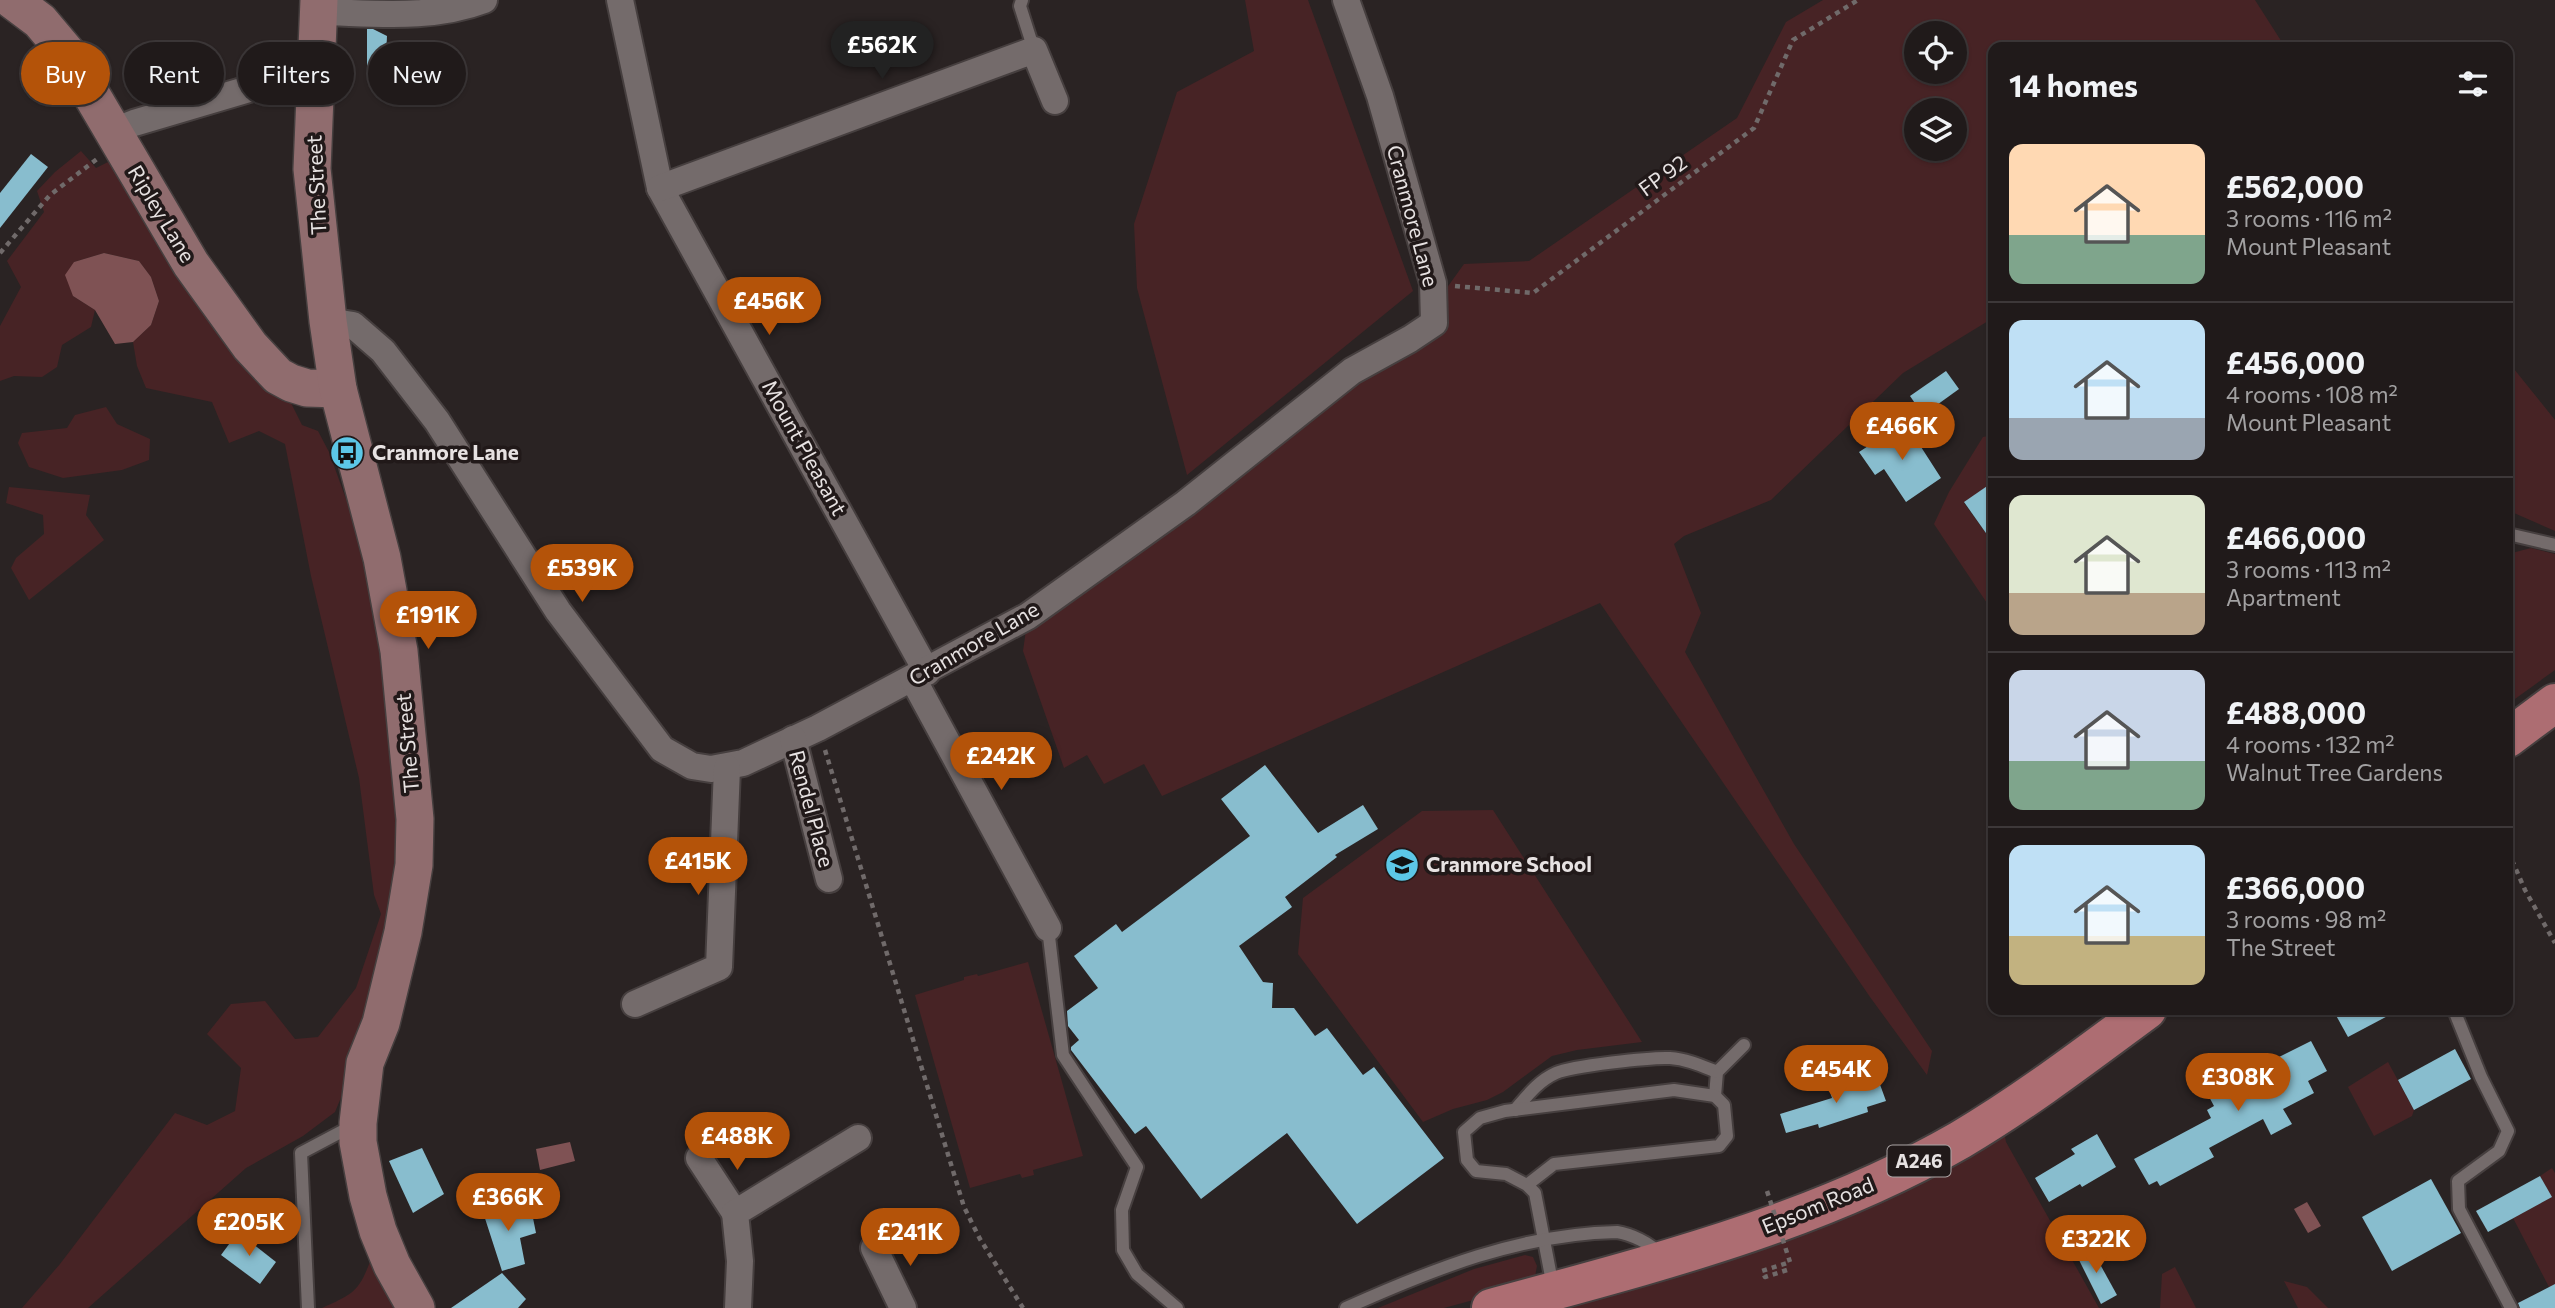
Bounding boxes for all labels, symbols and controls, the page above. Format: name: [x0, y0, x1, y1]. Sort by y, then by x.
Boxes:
map controls: [1904, 21, 1967, 161]
button: locate: [1904, 21, 1967, 84]
pin: £562K: [833, 22, 931, 81]
text: £562K: [847, 30, 917, 58]
chip: Buy: [21, 42, 110, 105]
chip: Rent: [124, 42, 224, 105]
chip: Filters: [238, 42, 354, 105]
chip: New: [368, 42, 466, 105]
icon: filters: [2454, 65, 2492, 103]
text: 14 homes: [2009, 66, 2138, 103]
button: layers: [1904, 98, 1967, 161]
street label: The Street: [300, 135, 331, 236]
street label: Cranmore Lane: [1383, 142, 1444, 289]
street label: FP 92: [1633, 149, 1691, 201]
street label: Ripley Lane: [123, 160, 201, 266]
text: £562,000: [2226, 167, 2364, 204]
icon: home: [2065, 172, 2149, 256]
text: 3 rooms · 116 m²: [2226, 204, 2392, 232]
text: Mount Pleasant: [2226, 232, 2391, 260]
pin: £456K: [720, 278, 818, 337]
text: £456K: [733, 286, 805, 314]
text: £456,000: [2226, 343, 2365, 380]
icon: home: [2065, 348, 2149, 432]
street label: Mount Pleasant: [758, 375, 853, 519]
text: 4 rooms · 108 m²: [2226, 380, 2398, 408]
pin: £466K: [1853, 402, 1951, 462]
text: Mount Pleasant: [2226, 408, 2391, 436]
text: £466K: [1866, 411, 1938, 439]
bus stop icon: Cranmore Lane: [328, 434, 366, 472]
place label: Cranmore Lane: [372, 439, 519, 464]
text: £466,000: [2226, 518, 2366, 555]
icon: home: [2065, 523, 2149, 607]
pin: £539K: [533, 544, 631, 604]
text: £539K: [546, 553, 618, 581]
text: 3 rooms · 113 m²: [2226, 555, 2391, 583]
text: Apartment: [2226, 583, 2341, 611]
pin: £191K: [379, 592, 477, 651]
street label: Cranmore Lane: [904, 595, 1043, 690]
text: £191K: [396, 600, 460, 628]
street label: The Street: [390, 692, 423, 794]
text: £488,000: [2226, 693, 2366, 730]
icon: home: [2065, 698, 2149, 782]
text: 4 rooms · 132 m²: [2226, 730, 2395, 758]
pin: £242K: [952, 732, 1050, 792]
text: £242K: [966, 741, 1036, 769]
street label: Rendel Place: [785, 747, 840, 870]
text: Walnut Tree Gardens: [2226, 758, 2443, 786]
pin: £415K: [649, 838, 747, 897]
text: £415K: [664, 846, 732, 874]
school or university icon: Cranmore School: [1383, 846, 1421, 884]
place label: Cranmore School: [1426, 851, 1592, 876]
text: £366,000: [2226, 868, 2365, 905]
icon: home: [2065, 873, 2149, 957]
text: 3 rooms · 98 m²: [2226, 905, 2386, 933]
text: The Street: [2226, 933, 2335, 961]
pin: £454K: [1787, 1046, 1885, 1105]
text: £454K: [1800, 1054, 1872, 1082]
pin: £308K: [2189, 1054, 2287, 1113]
text: £308K: [2202, 1062, 2274, 1090]
pin: £488K: [688, 1112, 786, 1172]
text: £488K: [701, 1121, 773, 1149]
road number: A246: [1888, 1146, 1951, 1176]
street label: Epsom Road: [1758, 1171, 1877, 1238]
pin: £366K: [459, 1174, 557, 1233]
text: £366K: [472, 1182, 544, 1210]
pin: £205K: [200, 1198, 298, 1258]
text: £205K: [213, 1207, 285, 1235]
pin: £241K: [861, 1208, 959, 1268]
pin: £322K: [2047, 1216, 2145, 1275]
text: £241K: [877, 1217, 943, 1245]
text: £322K: [2061, 1224, 2131, 1252]

